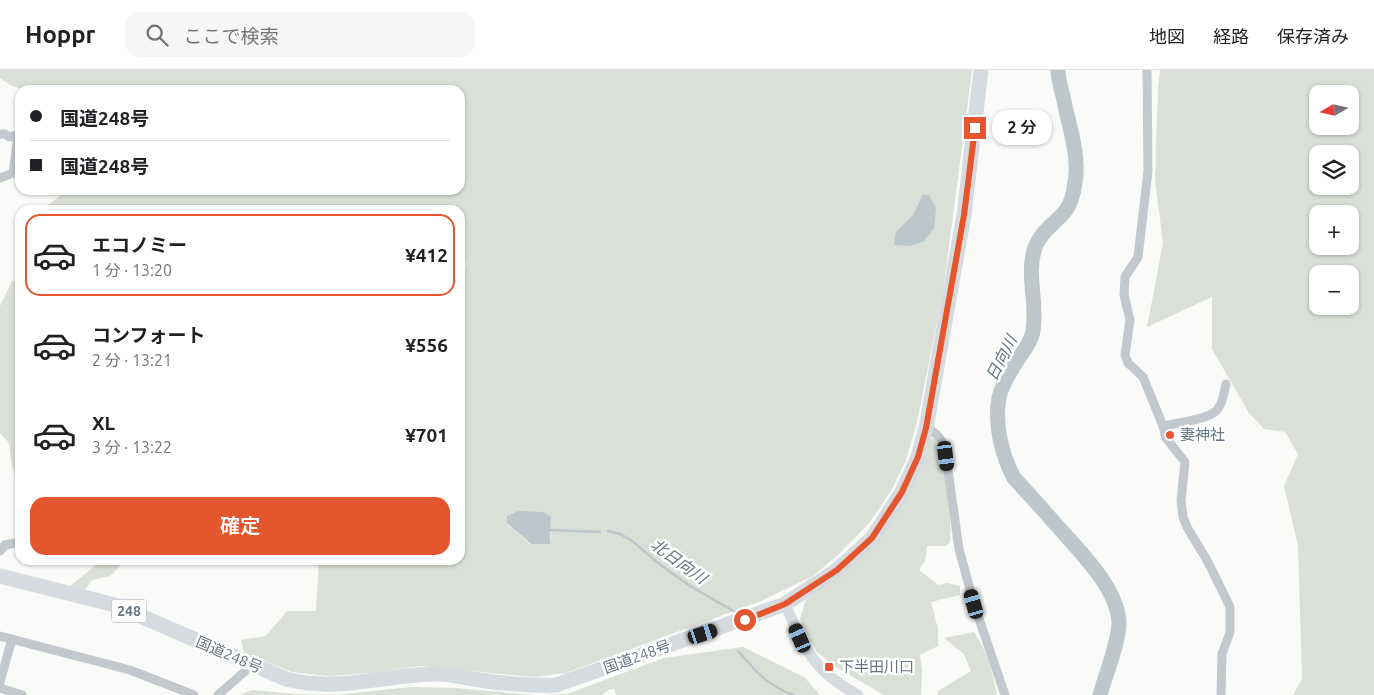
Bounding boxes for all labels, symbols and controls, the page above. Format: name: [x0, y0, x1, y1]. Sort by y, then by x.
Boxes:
search box: [125, 12, 475, 57]
text: Hoppr: [25, 21, 95, 48]
icon: search: [143, 21, 171, 49]
text: ここで検索: [183, 25, 278, 47]
text: 地図: [1149, 26, 1185, 46]
text: 経路: [1213, 26, 1249, 46]
text: 保存済み: [1277, 26, 1349, 46]
north arrow: [1309, 85, 1359, 135]
map controls: [1309, 85, 1359, 315]
text: 国道248号: [60, 107, 149, 129]
callout: 2 分: [992, 110, 1052, 146]
route end: [964, 117, 986, 139]
text: 2 分: [1008, 118, 1036, 136]
button: layers: [1309, 145, 1359, 195]
text: 国道248号: [60, 155, 149, 177]
button: +: [1309, 205, 1359, 255]
icon: car: [32, 233, 77, 278]
text: エコノミー: [92, 234, 187, 256]
text: ¥412: [405, 244, 448, 266]
text: 1 分 · 13:20: [92, 261, 172, 279]
button: −: [1309, 265, 1359, 315]
icon: car: [32, 323, 77, 368]
text: コンフォート: [92, 324, 205, 346]
water label: 日向川: [982, 331, 1021, 383]
text: ¥556: [405, 334, 448, 356]
text: 2 分 · 13:21: [92, 351, 172, 369]
text: XL: [92, 412, 115, 434]
icon: car: [32, 413, 77, 458]
text: ¥701: [405, 424, 448, 446]
place label: 妻神社: [1180, 426, 1225, 443]
marker: 妻神社: [1164, 429, 1176, 441]
text: 3 分 · 13:22: [92, 438, 172, 456]
car: [936, 440, 955, 472]
button: 確定: [30, 497, 450, 555]
water label: 北日向川: [648, 535, 712, 588]
car: [962, 588, 985, 620]
road number: 248: [112, 600, 146, 622]
route start: [734, 609, 756, 631]
car: [787, 621, 812, 655]
car: [686, 622, 719, 646]
street label: 国道248号: [193, 633, 265, 676]
street label: 国道248号: [601, 637, 673, 677]
place label: 下半田川口: [839, 658, 914, 675]
marker: 下半田川口: [823, 661, 835, 673]

